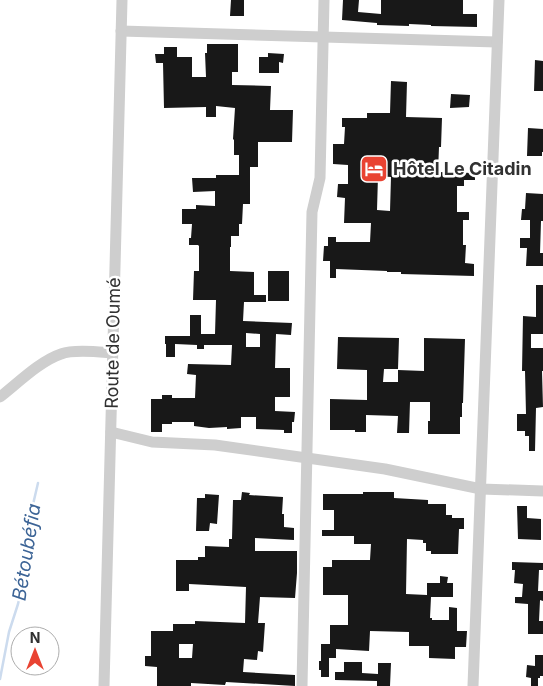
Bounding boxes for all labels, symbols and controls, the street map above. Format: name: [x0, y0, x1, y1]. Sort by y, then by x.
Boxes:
hotel icon: Hôtel Le Citadin: [359, 154, 389, 184]
place label: Hôtel Le Citadin: [393, 158, 532, 179]
street label: Route de Oumé: [101, 277, 124, 409]
water label: Bétoubéfia: [7, 502, 46, 602]
north arrow: [10, 626, 60, 676]
text: N: [30, 629, 40, 646]

